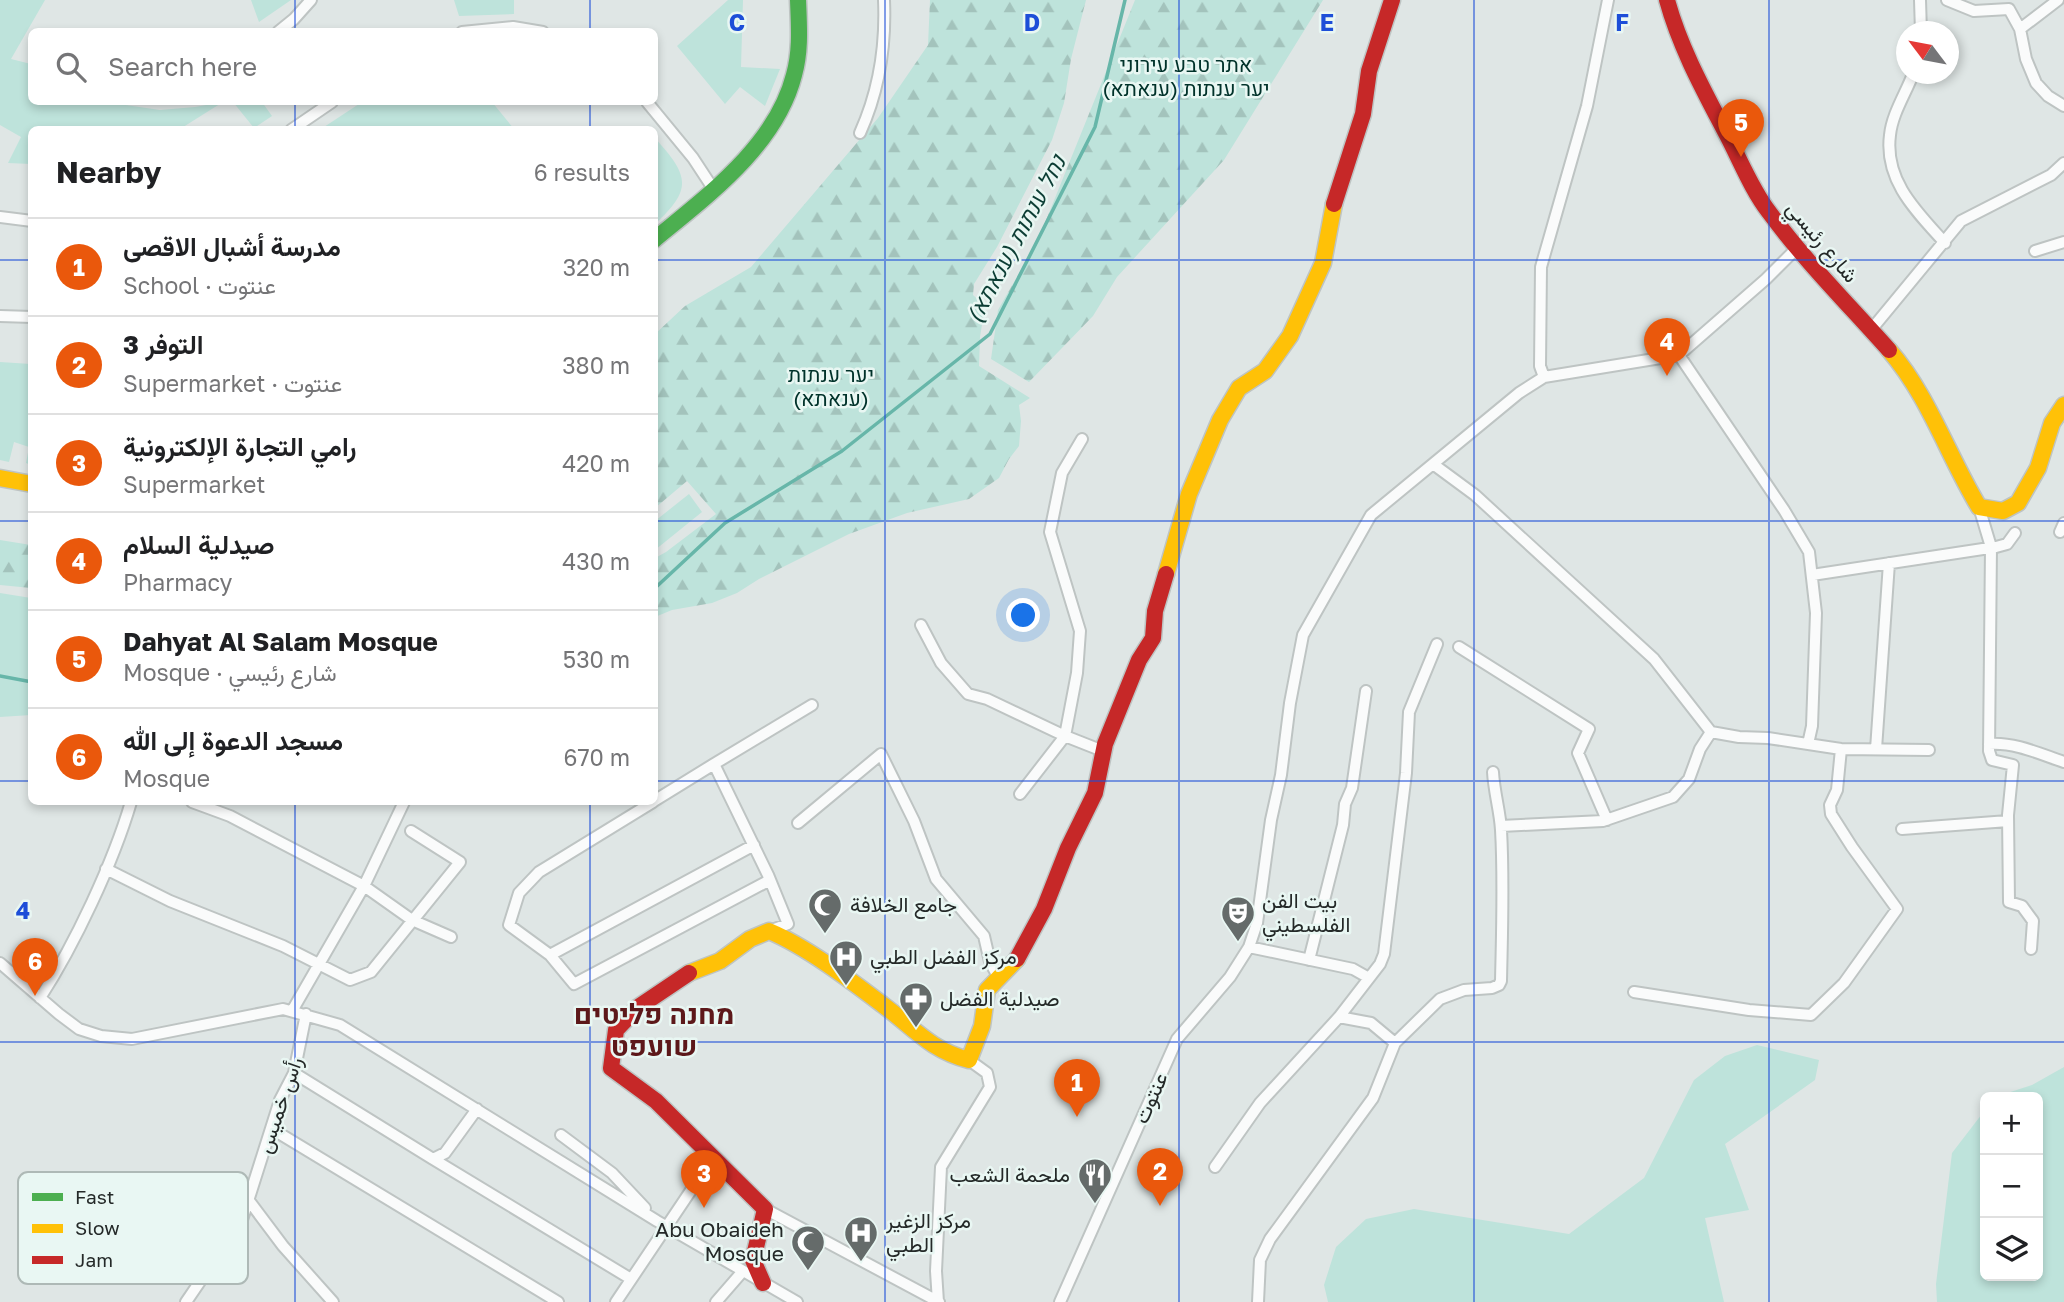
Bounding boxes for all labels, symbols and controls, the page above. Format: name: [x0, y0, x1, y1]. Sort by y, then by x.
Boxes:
text: C: [729, 8, 745, 36]
text: D: [1024, 8, 1040, 36]
text: E: [1320, 8, 1334, 36]
text: F: [1615, 8, 1629, 36]
north arrow: [1896, 21, 1959, 84]
search box: [28, 28, 658, 105]
icon: search: [52, 48, 90, 86]
text: Search here: [108, 51, 257, 82]
park label: אתר טבע עירוני יער ענתות (ענאתא): [1102, 51, 1270, 101]
pin: 5: [1718, 99, 1764, 157]
water label: נחל ענתות (ענאתא): [959, 148, 1072, 327]
text: Nearby: [56, 154, 161, 190]
text: 6 results: [534, 158, 630, 186]
street label: شارع رئيسي: [1777, 195, 1864, 291]
text: مدرسة أشبال الاقصى: [123, 231, 341, 262]
text: 1: [73, 253, 85, 281]
text: 320 m: [563, 253, 630, 281]
text: School · عنتوت: [123, 271, 276, 299]
pin: 4: [1644, 318, 1690, 376]
text: التوفر 3: [123, 329, 203, 360]
text: 2: [72, 351, 86, 379]
text: 380 m: [562, 351, 630, 379]
park label: יער ענתות (ענאתא): [788, 361, 874, 411]
text: Supermarket · عنتوت: [123, 369, 342, 397]
text: رامي التجارة الإلكترونية: [123, 431, 356, 462]
text: 3: [72, 449, 86, 477]
text: 420 m: [562, 449, 630, 477]
text: Supermarket: [123, 470, 266, 498]
text: صيدلية السلام: [123, 529, 275, 560]
text: 4: [72, 547, 86, 575]
text: 430 m: [562, 547, 630, 575]
text: Pharmacy: [123, 568, 232, 596]
your location: [1006, 598, 1040, 632]
text: Dahyat Al Salam Mosque: [123, 626, 438, 657]
text: 5: [72, 645, 86, 673]
text: 530 m: [563, 645, 630, 673]
text: Mosque · شارع رئيسي: [123, 658, 337, 686]
text: مسجد الدعوة إلى الله: [123, 725, 343, 756]
text: 6: [72, 743, 86, 771]
text: 670 m: [564, 743, 630, 771]
text: Mosque: [123, 764, 210, 792]
mosque icon: جامع الخلافة: [806, 886, 844, 935]
place label: بيت الفن الفلسطيني: [1262, 887, 1350, 942]
place label: جامع الخلافة: [850, 891, 957, 919]
theatre icon: بيت الفن الفلسطيني: [1219, 894, 1257, 943]
text: 4: [16, 896, 30, 924]
pin: 6: [12, 938, 58, 996]
hospital icon: مركز الفضل الطبي: [827, 938, 865, 987]
place label: مركز الفضل الطبي: [870, 943, 1017, 974]
pharmacy icon: صيدلية الفضل: [897, 980, 935, 1029]
place label: صيدلية الفضل: [940, 985, 1060, 1011]
district label: מחנה פליטים שועפט: [574, 997, 734, 1062]
street label: رأس خميس: [250, 1053, 309, 1157]
pin: 1: [1054, 1059, 1100, 1117]
street label: عنتوت: [1127, 1068, 1174, 1128]
map controls: [1980, 1092, 2043, 1281]
button: +: [1980, 1092, 2043, 1155]
pin: 2: [1137, 1148, 1183, 1206]
pin: 3: [681, 1150, 727, 1208]
button: −: [1980, 1155, 2043, 1218]
restaurant icon: ملحمة الشعب: [1076, 1156, 1114, 1205]
place label: ملحمة الشعب: [949, 1161, 1070, 1187]
legend: [18, 1172, 248, 1284]
text: Fast: [75, 1185, 114, 1208]
place label: مركز الزغير الطبي: [885, 1207, 971, 1262]
hospital icon: مركز الزغير الطبي: [842, 1214, 880, 1263]
text: Slow: [75, 1216, 120, 1239]
place label: Abu Obaideh Mosque: [655, 1216, 784, 1266]
button: layers: [1980, 1218, 2043, 1281]
mosque icon: Abu Obaideh Mosque: [789, 1223, 827, 1272]
text: Jam: [75, 1248, 113, 1271]

